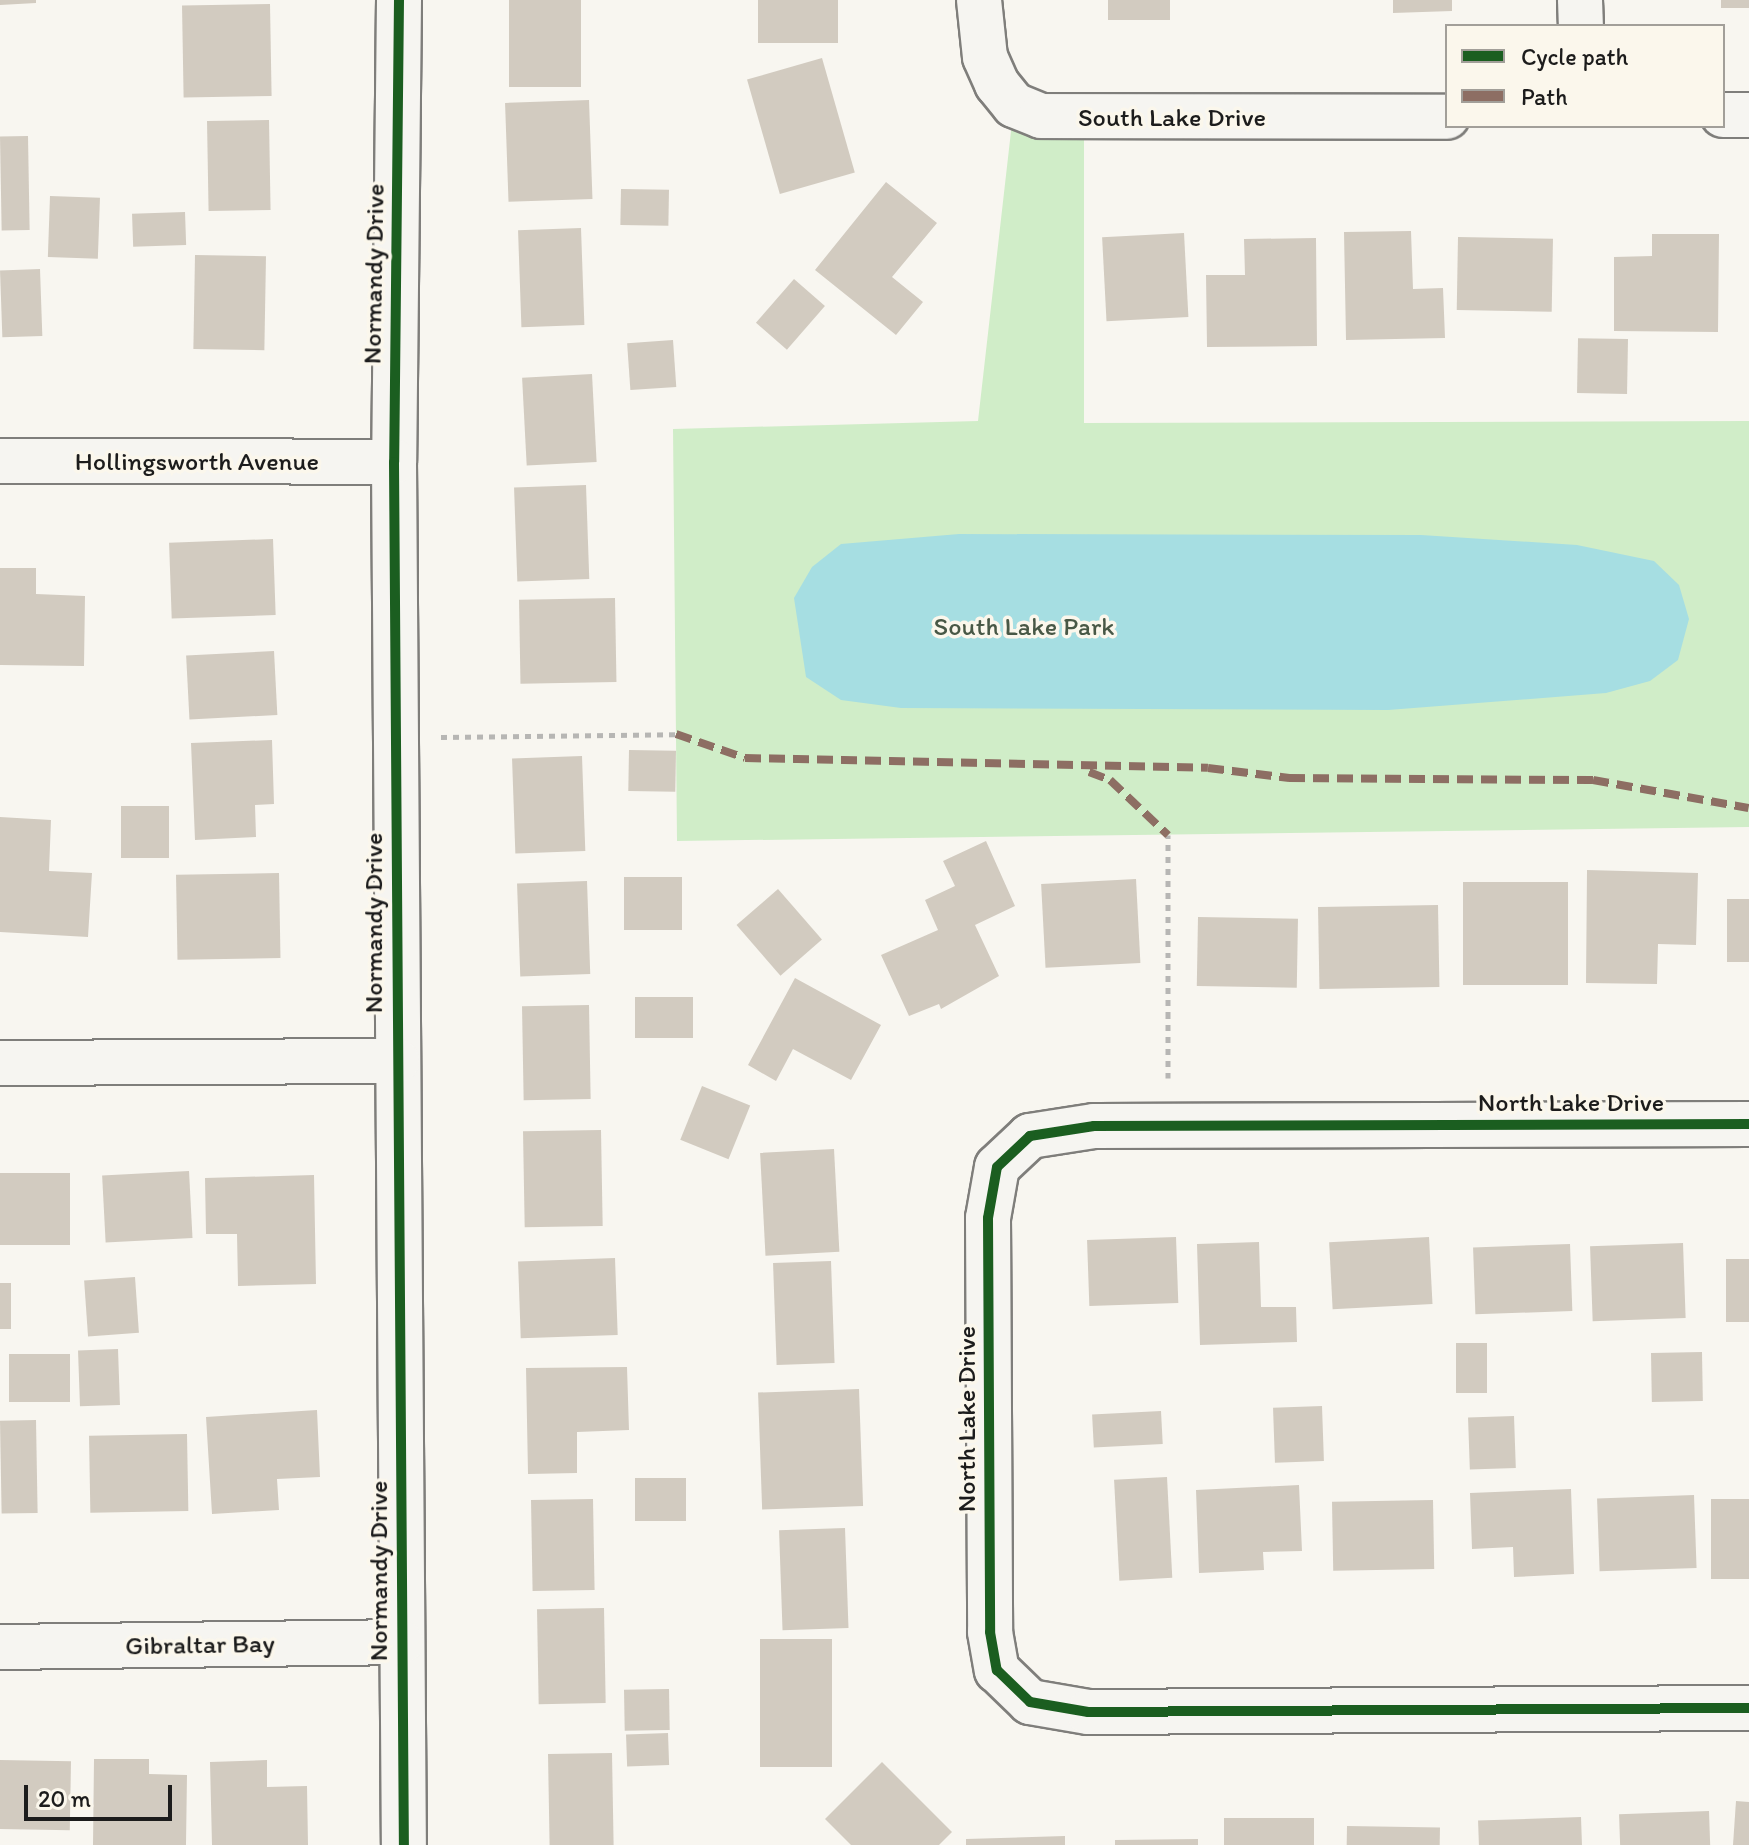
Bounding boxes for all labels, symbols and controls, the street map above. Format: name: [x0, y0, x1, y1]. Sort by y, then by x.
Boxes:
legend: [1445, 24, 1725, 128]
text: Cycle path: [1521, 42, 1628, 71]
text: Path: [1521, 82, 1568, 111]
street label: South Lake Drive: [1078, 102, 1266, 134]
street label: Normandy Drive: [357, 183, 391, 365]
street label: Hollingsworth Avenue: [75, 446, 319, 478]
park label: South Lake Park: [934, 611, 1114, 643]
street label: Normandy Drive: [358, 833, 390, 1013]
street label: North Lake Drive: [1477, 1087, 1665, 1119]
street label: North Lake Drive: [951, 1325, 983, 1513]
street label: Normandy Drive: [363, 1481, 395, 1661]
street label: Gibraltar Bay: [125, 1628, 275, 1662]
scale bar: [28, 1769, 176, 1819]
text: 20 m: [38, 1784, 91, 1813]

